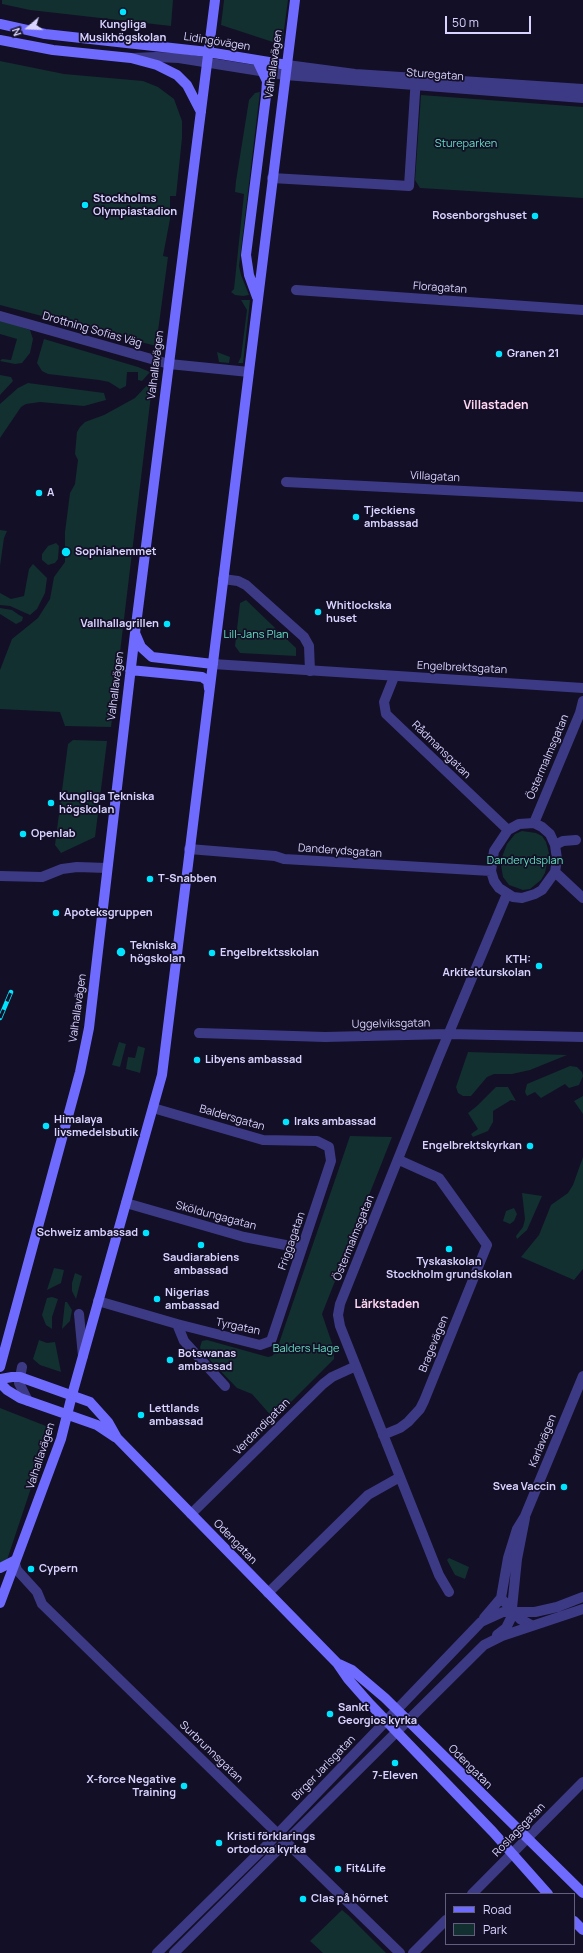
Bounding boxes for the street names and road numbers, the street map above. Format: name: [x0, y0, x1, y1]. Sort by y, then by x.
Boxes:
street label: Valhallavägen: [263, 29, 285, 99]
street label: Lidingövägen: [183, 30, 251, 54]
street label: Sturegatan: [406, 66, 464, 84]
street label: Floragatan: [413, 280, 467, 296]
street label: Drottning Sofias Väg: [41, 309, 143, 351]
street label: Valhallavägen: [145, 330, 167, 400]
street label: Villagatan: [410, 469, 460, 485]
street label: Valhallavägen: [105, 651, 127, 721]
street label: Engelbrektsgatan: [417, 659, 507, 677]
street label: Östermalmsgatan: [524, 712, 572, 802]
street label: Rådmansgatan: [409, 719, 473, 781]
street label: Danderydsgatan: [297, 841, 383, 861]
street label: Valhallavägen: [67, 973, 89, 1043]
street label: Uggelviksgatan: [352, 1017, 430, 1031]
street label: Baldersgatan: [198, 1102, 266, 1134]
street label: Östermalmsgatan: [331, 1193, 377, 1283]
street label: Sköldungagatan: [174, 1199, 258, 1233]
street label: Friggagatan: [276, 1210, 308, 1272]
street label: Bragevägen: [417, 1314, 451, 1374]
street label: Tyrgatan: [215, 1316, 261, 1338]
street label: Verdandigatan: [231, 1396, 293, 1458]
street label: Karlavägen: [526, 1413, 560, 1469]
street label: Valhallavägen: [24, 1421, 58, 1491]
street label: Odengatan: [210, 1517, 260, 1567]
street label: Surbrunnsgatan: [177, 1718, 245, 1786]
street label: Birger Jarlsgatan: [290, 1733, 358, 1803]
street label: Odengatan: [445, 1742, 495, 1792]
street label: Roslagsgatan: [490, 1800, 548, 1860]

